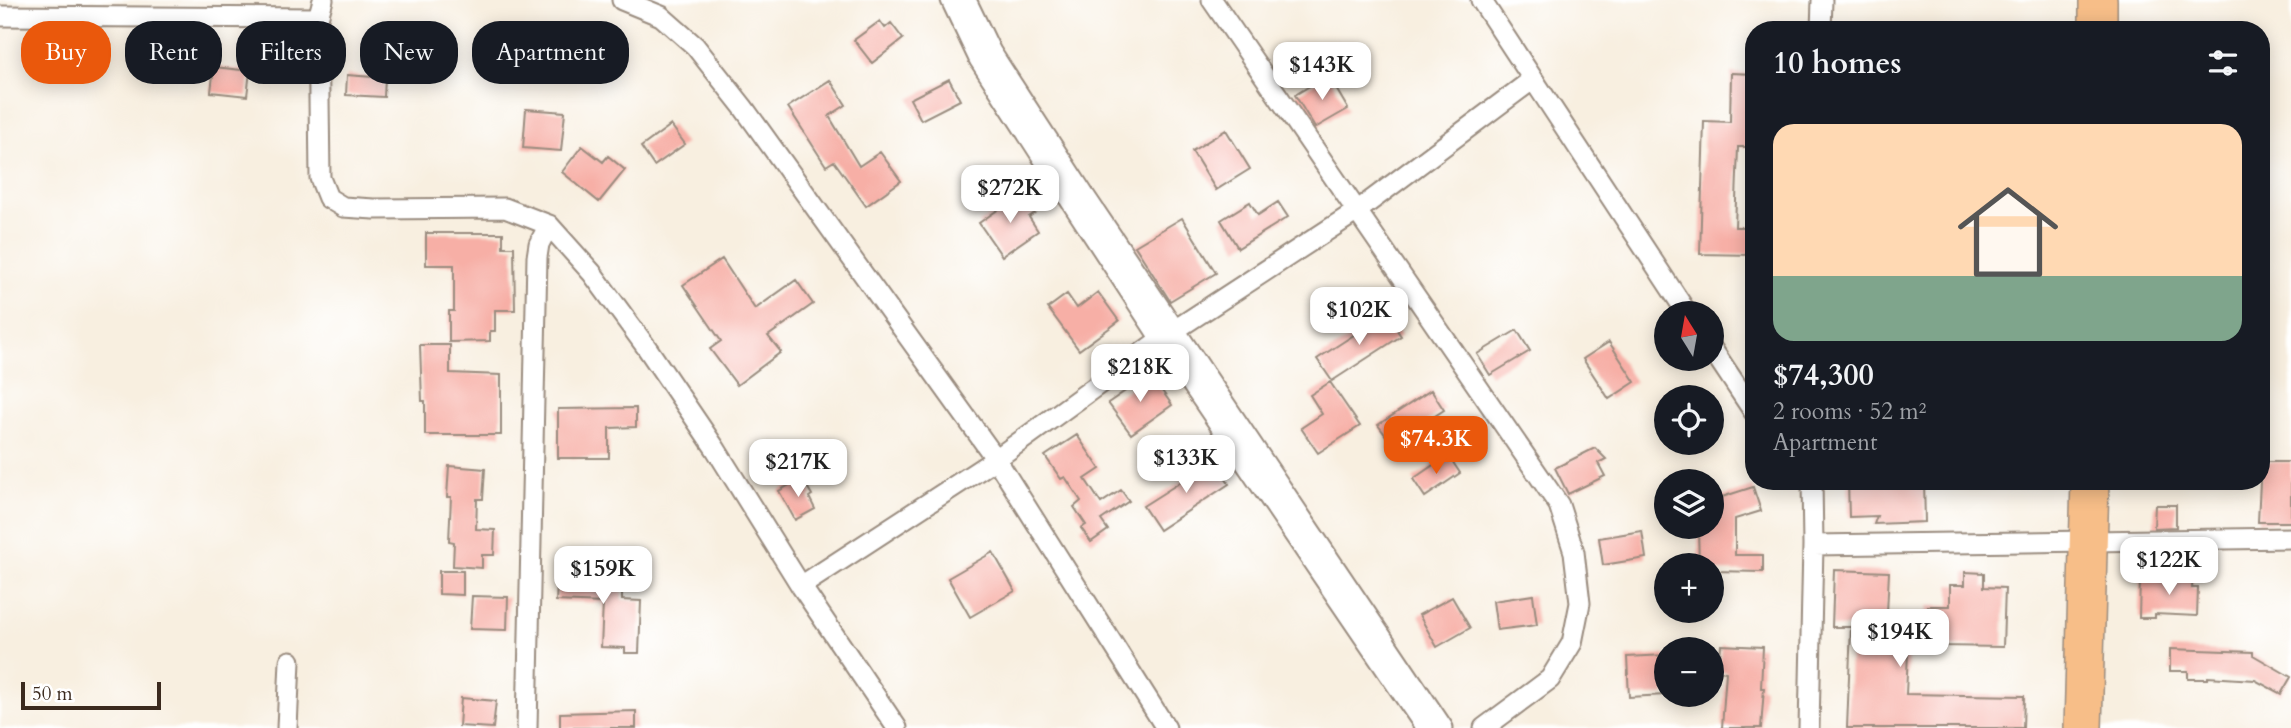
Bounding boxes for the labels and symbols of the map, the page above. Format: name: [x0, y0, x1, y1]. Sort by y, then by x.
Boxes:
pin: $143K: [1273, 42, 1371, 102]
pin: $272K: [961, 166, 1059, 225]
pin: $102K: [1310, 288, 1408, 347]
north arrow: [1654, 301, 1724, 371]
pin: $218K: [1091, 344, 1189, 404]
pin: $74.3K: [1379, 416, 1493, 476]
pin: $133K: [1137, 435, 1235, 495]
pin: $217K: [749, 440, 847, 499]
pin: $122K: [2120, 538, 2218, 597]
pin: $159K: [554, 546, 652, 606]
pin: $194K: [1851, 610, 1949, 669]
scale bar: [21, 679, 161, 711]

